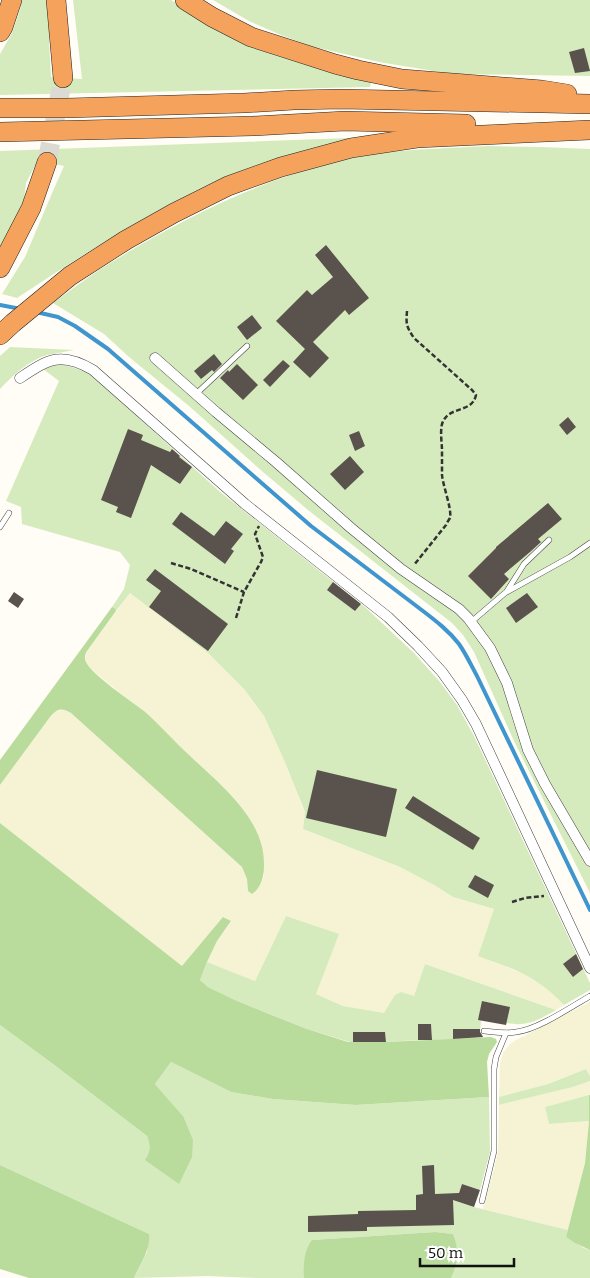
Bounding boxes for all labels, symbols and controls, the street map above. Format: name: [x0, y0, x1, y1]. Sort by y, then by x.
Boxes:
scale bar: [420, 1236, 514, 1268]
text: 50 m: [428, 1244, 464, 1262]

